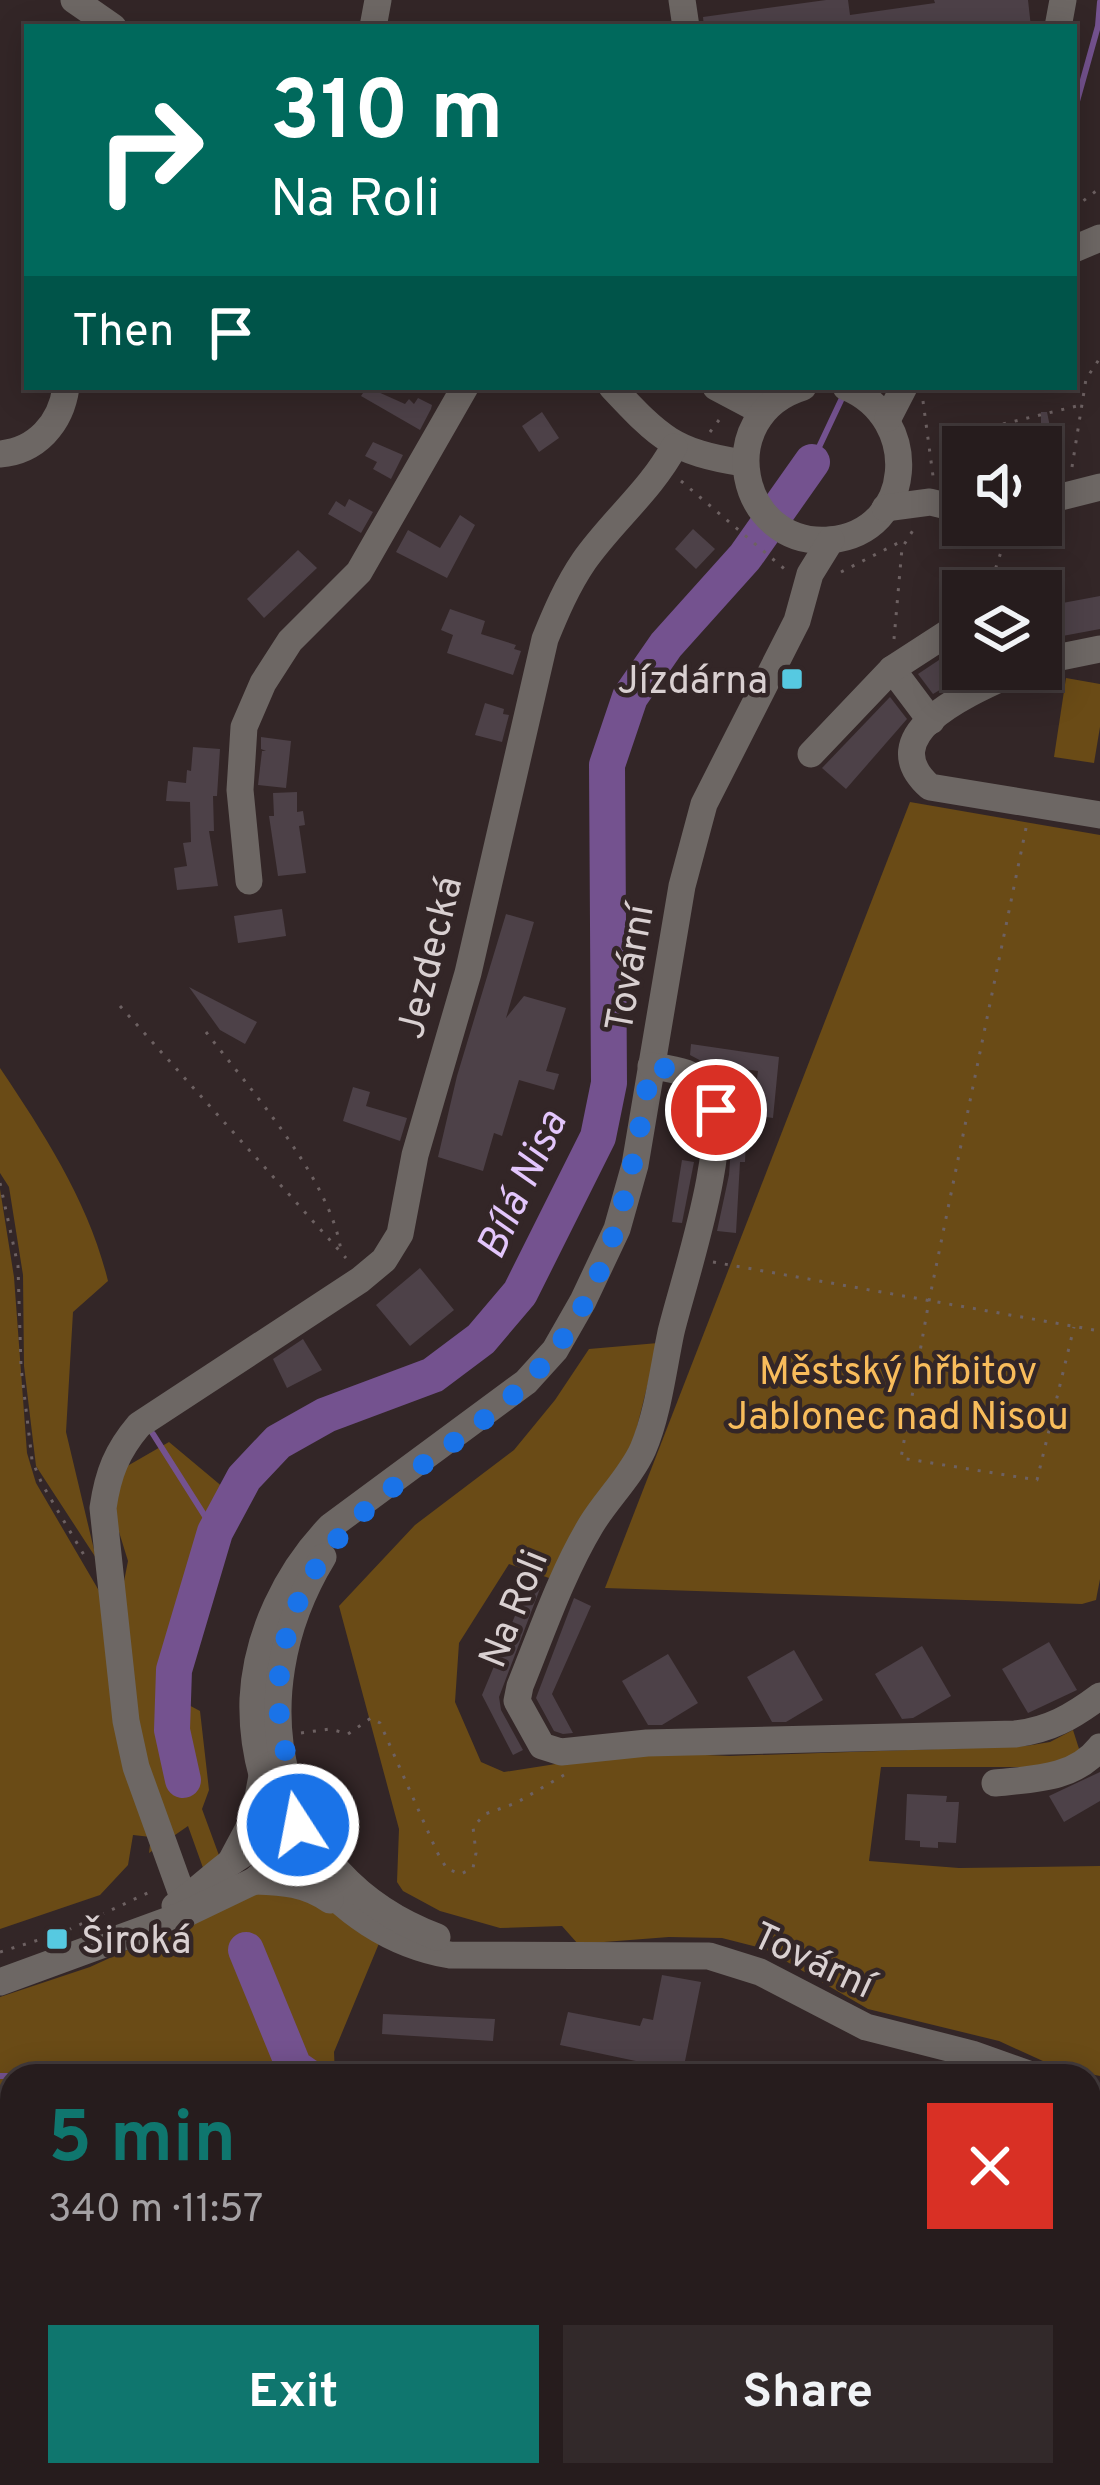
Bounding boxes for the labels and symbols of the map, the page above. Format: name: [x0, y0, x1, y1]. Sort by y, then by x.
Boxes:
place label: Jízdárna: [617, 659, 768, 708]
marker: Jízdárna: [779, 666, 805, 692]
street label: Jezdecká: [389, 872, 476, 1044]
street label: Tovární: [597, 898, 668, 1036]
pin: [665, 1059, 767, 1161]
water label: Bílá Nisa: [467, 1103, 582, 1268]
park label: Městský hřbitov Jablonec nad Nisou: [727, 1350, 1069, 1444]
street label: Na Roli: [470, 1544, 562, 1676]
position arrow: [235, 1762, 361, 1888]
street label: Tovární: [744, 1914, 883, 2014]
place label: Široká: [81, 1915, 191, 1968]
marker: Široká: [44, 1926, 70, 1952]

